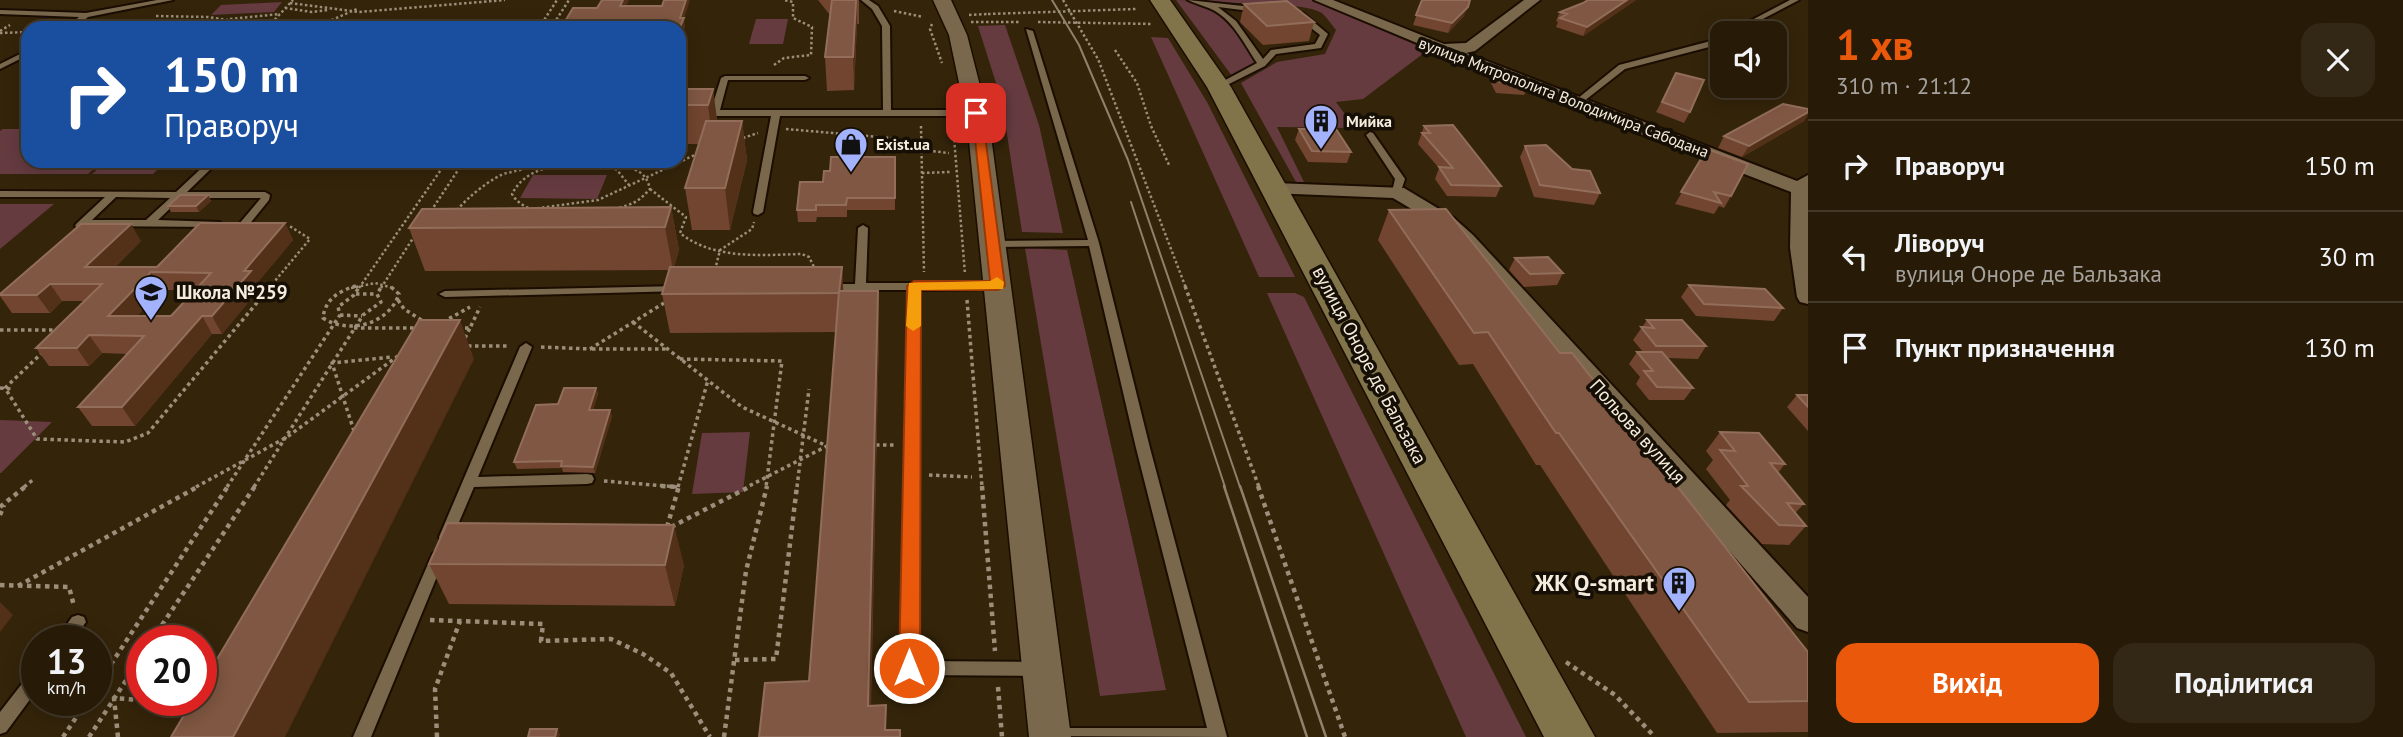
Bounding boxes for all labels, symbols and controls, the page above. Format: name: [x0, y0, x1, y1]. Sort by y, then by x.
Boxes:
text: 1 хв: [1836, 17, 1914, 72]
map controls: [1710, 21, 1787, 98]
button: sound: [1710, 21, 1787, 98]
button: close: [2301, 23, 2375, 97]
street label: вулиця Митрополита Володимира Сабодана: [1416, 32, 1712, 162]
text: 150 m: [164, 42, 299, 106]
icon: right: [49, 49, 140, 140]
text: 310 m · 21:12: [1836, 71, 1972, 100]
pin: [946, 83, 1006, 143]
icon: arrive: [957, 94, 995, 132]
building icon: Мийка: [1302, 102, 1340, 151]
text: Праворуч: [164, 104, 299, 146]
place label: Мийка: [1346, 111, 1392, 131]
shop icon: Exist.ua: [832, 125, 870, 174]
place label: Exist.ua: [876, 134, 930, 154]
icon: right: [1836, 147, 1874, 185]
text: Праворуч: [1895, 149, 2005, 182]
text: 150 m: [2304, 149, 2375, 182]
text: Ліворуч: [1895, 226, 1985, 259]
icon: left: [1836, 238, 1874, 276]
text: 30 m: [2319, 240, 2375, 273]
text: вулиця Оноре де Бальзака: [1895, 259, 2162, 288]
street label: вулиця Оноре де Бальзака: [1308, 262, 1432, 468]
school or university icon: Школа №259: [132, 273, 170, 322]
place label: Школа №259: [176, 280, 287, 304]
icon: arrive: [1836, 329, 1874, 367]
text: Пункт призначення: [1895, 331, 2115, 364]
text: 130 m: [2304, 331, 2375, 364]
street label: Польова вулиця: [1585, 374, 1691, 488]
building icon: ЖК Q-smart: [1660, 564, 1698, 613]
place label: ЖК Q-smart: [1534, 568, 1654, 597]
speed limit sign: 20: [126, 625, 217, 716]
position arrow: [872, 631, 946, 705]
text: 13: [47, 638, 86, 684]
button: Вихід: [1836, 643, 2099, 723]
button: Поділитися: [2113, 643, 2375, 723]
text: km/h: [47, 676, 86, 699]

